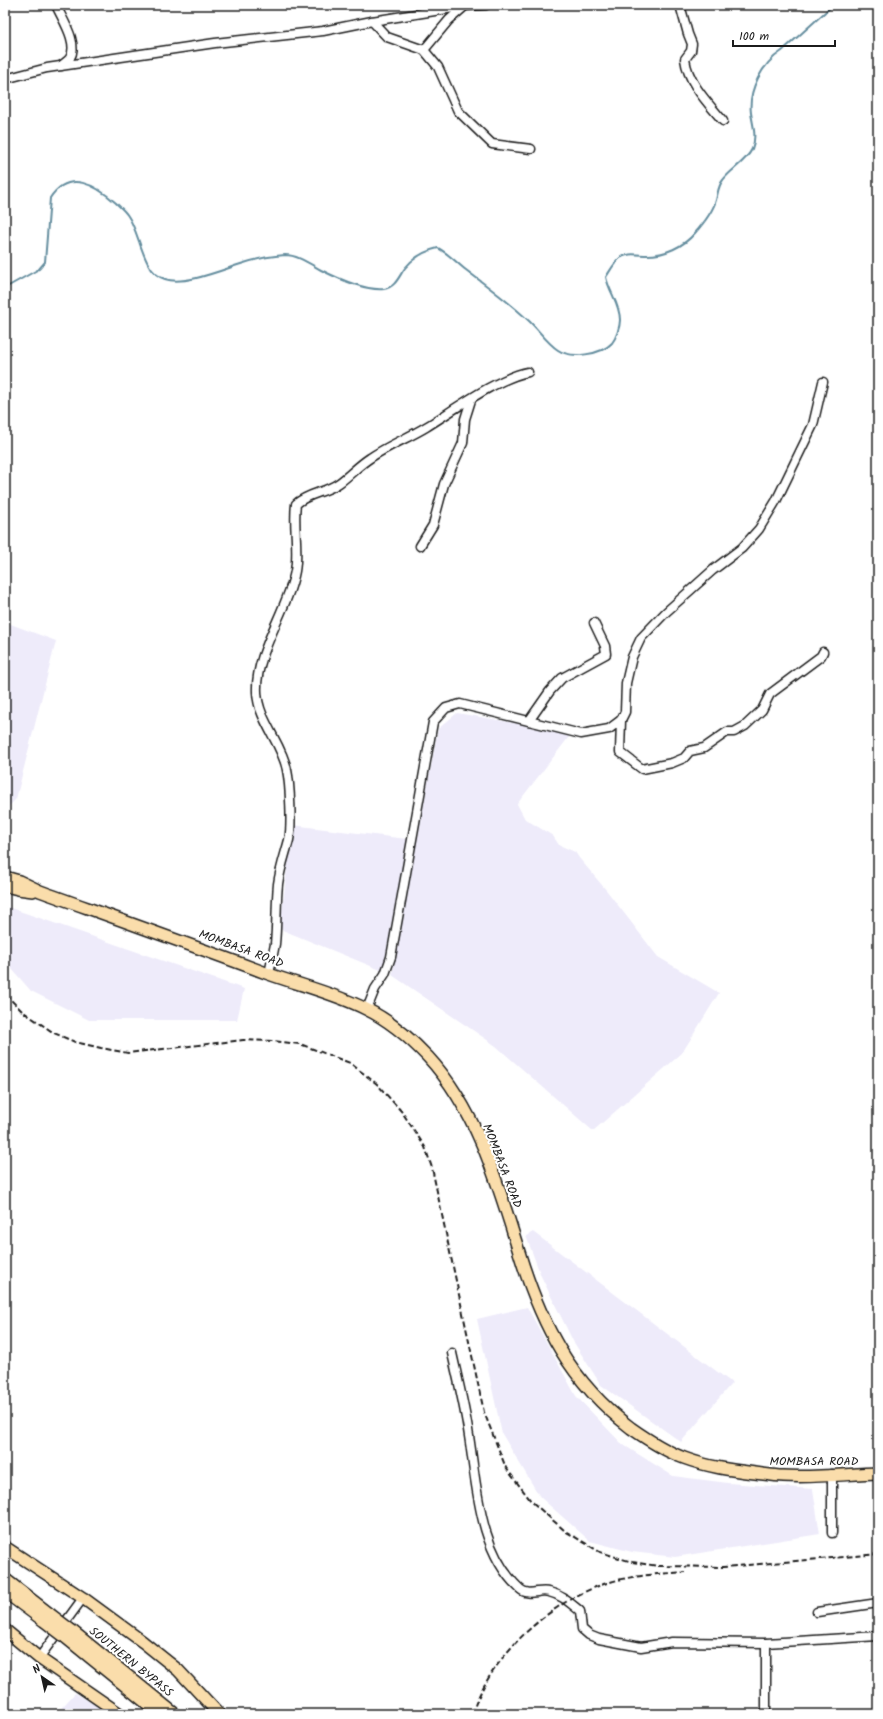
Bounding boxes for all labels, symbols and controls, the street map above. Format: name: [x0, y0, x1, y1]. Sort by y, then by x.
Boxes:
scale bar: [733, 22, 835, 48]
text: 100 m: [739, 27, 770, 46]
street label: MOMBASA ROAD: [196, 925, 286, 973]
street label: MOMBASA ROAD: [477, 1121, 527, 1211]
street label: MOMBASA ROAD: [769, 1452, 859, 1471]
street label: SOUTHERN BYPASS: [85, 1622, 178, 1702]
north arrow: [22, 1657, 62, 1697]
text: N: [29, 1660, 45, 1679]

